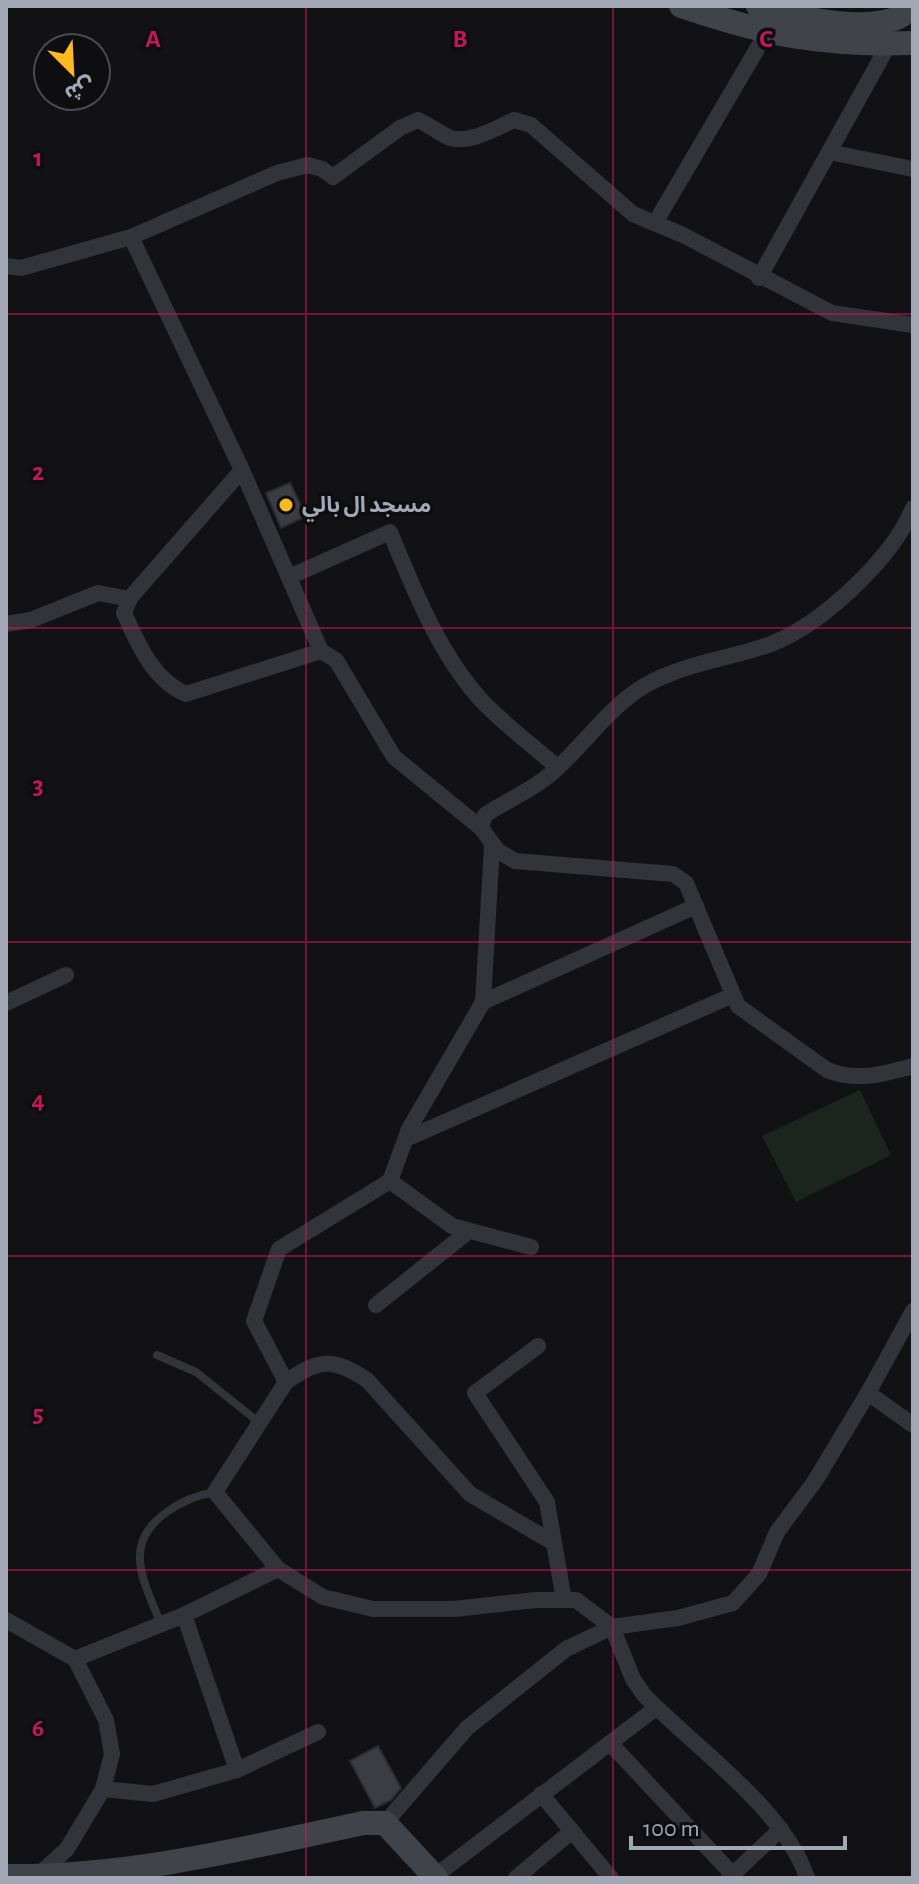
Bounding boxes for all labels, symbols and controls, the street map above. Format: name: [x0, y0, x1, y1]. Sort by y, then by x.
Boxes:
text: A: [145, 26, 161, 52]
text: B: [452, 26, 468, 52]
text: C: [759, 26, 773, 52]
north arrow: [32, 32, 112, 112]
text: ش: [61, 72, 98, 106]
text: 1: [33, 145, 43, 171]
text: 2: [32, 459, 44, 485]
place label: مسجد ال بالي: [302, 494, 431, 522]
marker: مسجد ال بالي: [277, 496, 295, 514]
text: 3: [32, 773, 44, 799]
text: 4: [31, 1087, 45, 1113]
text: 5: [32, 1401, 44, 1427]
text: 6: [32, 1715, 44, 1741]
scale bar: [631, 1800, 845, 1850]
text: 100 m: [643, 1817, 700, 1841]

